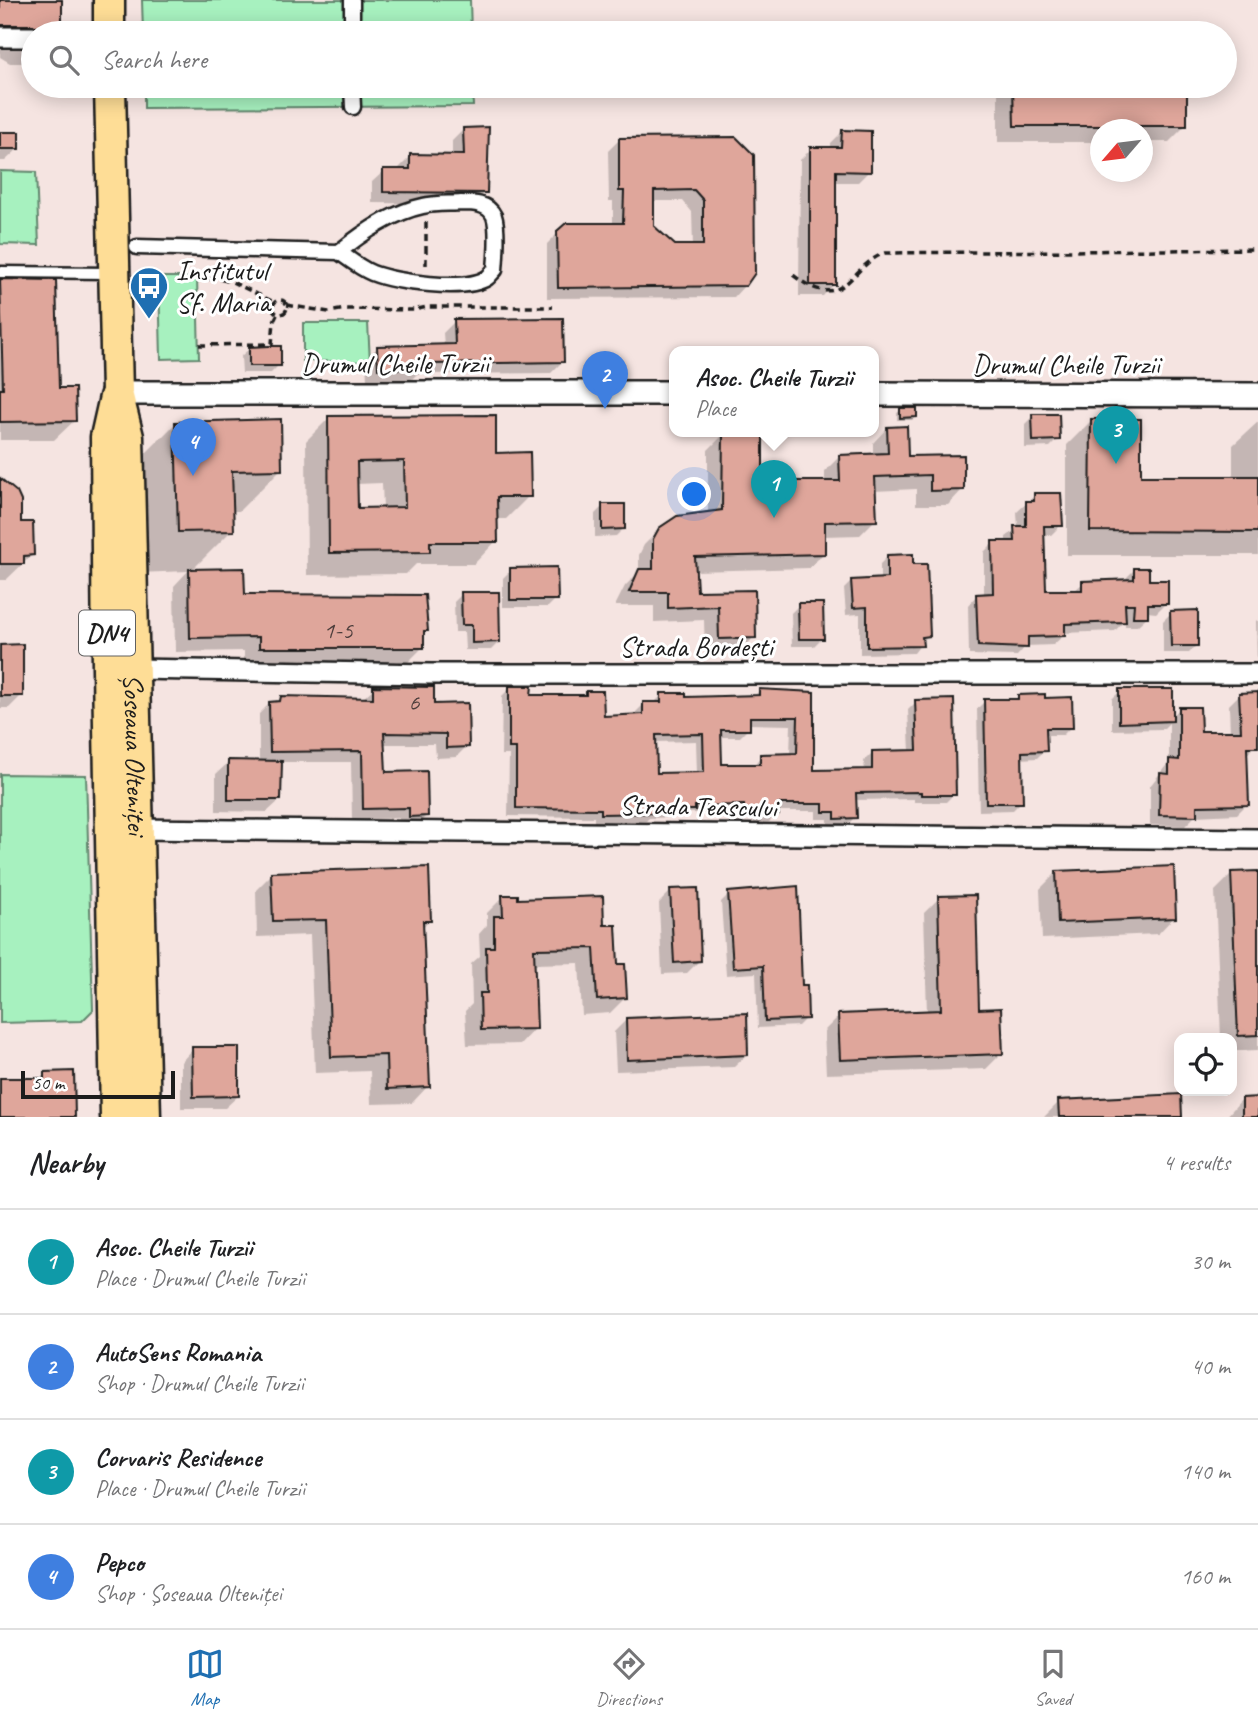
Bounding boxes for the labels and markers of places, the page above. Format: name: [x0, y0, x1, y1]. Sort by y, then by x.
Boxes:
place label: Institutul Sf. Maria: [176, 253, 273, 320]
bus stop icon: Institutul Sf. Maria: [128, 265, 170, 320]
pin: 2: [582, 351, 628, 409]
pin: 3: [1093, 406, 1139, 464]
pin: 4: [170, 418, 216, 476]
pin: 1: [751, 460, 797, 518]

